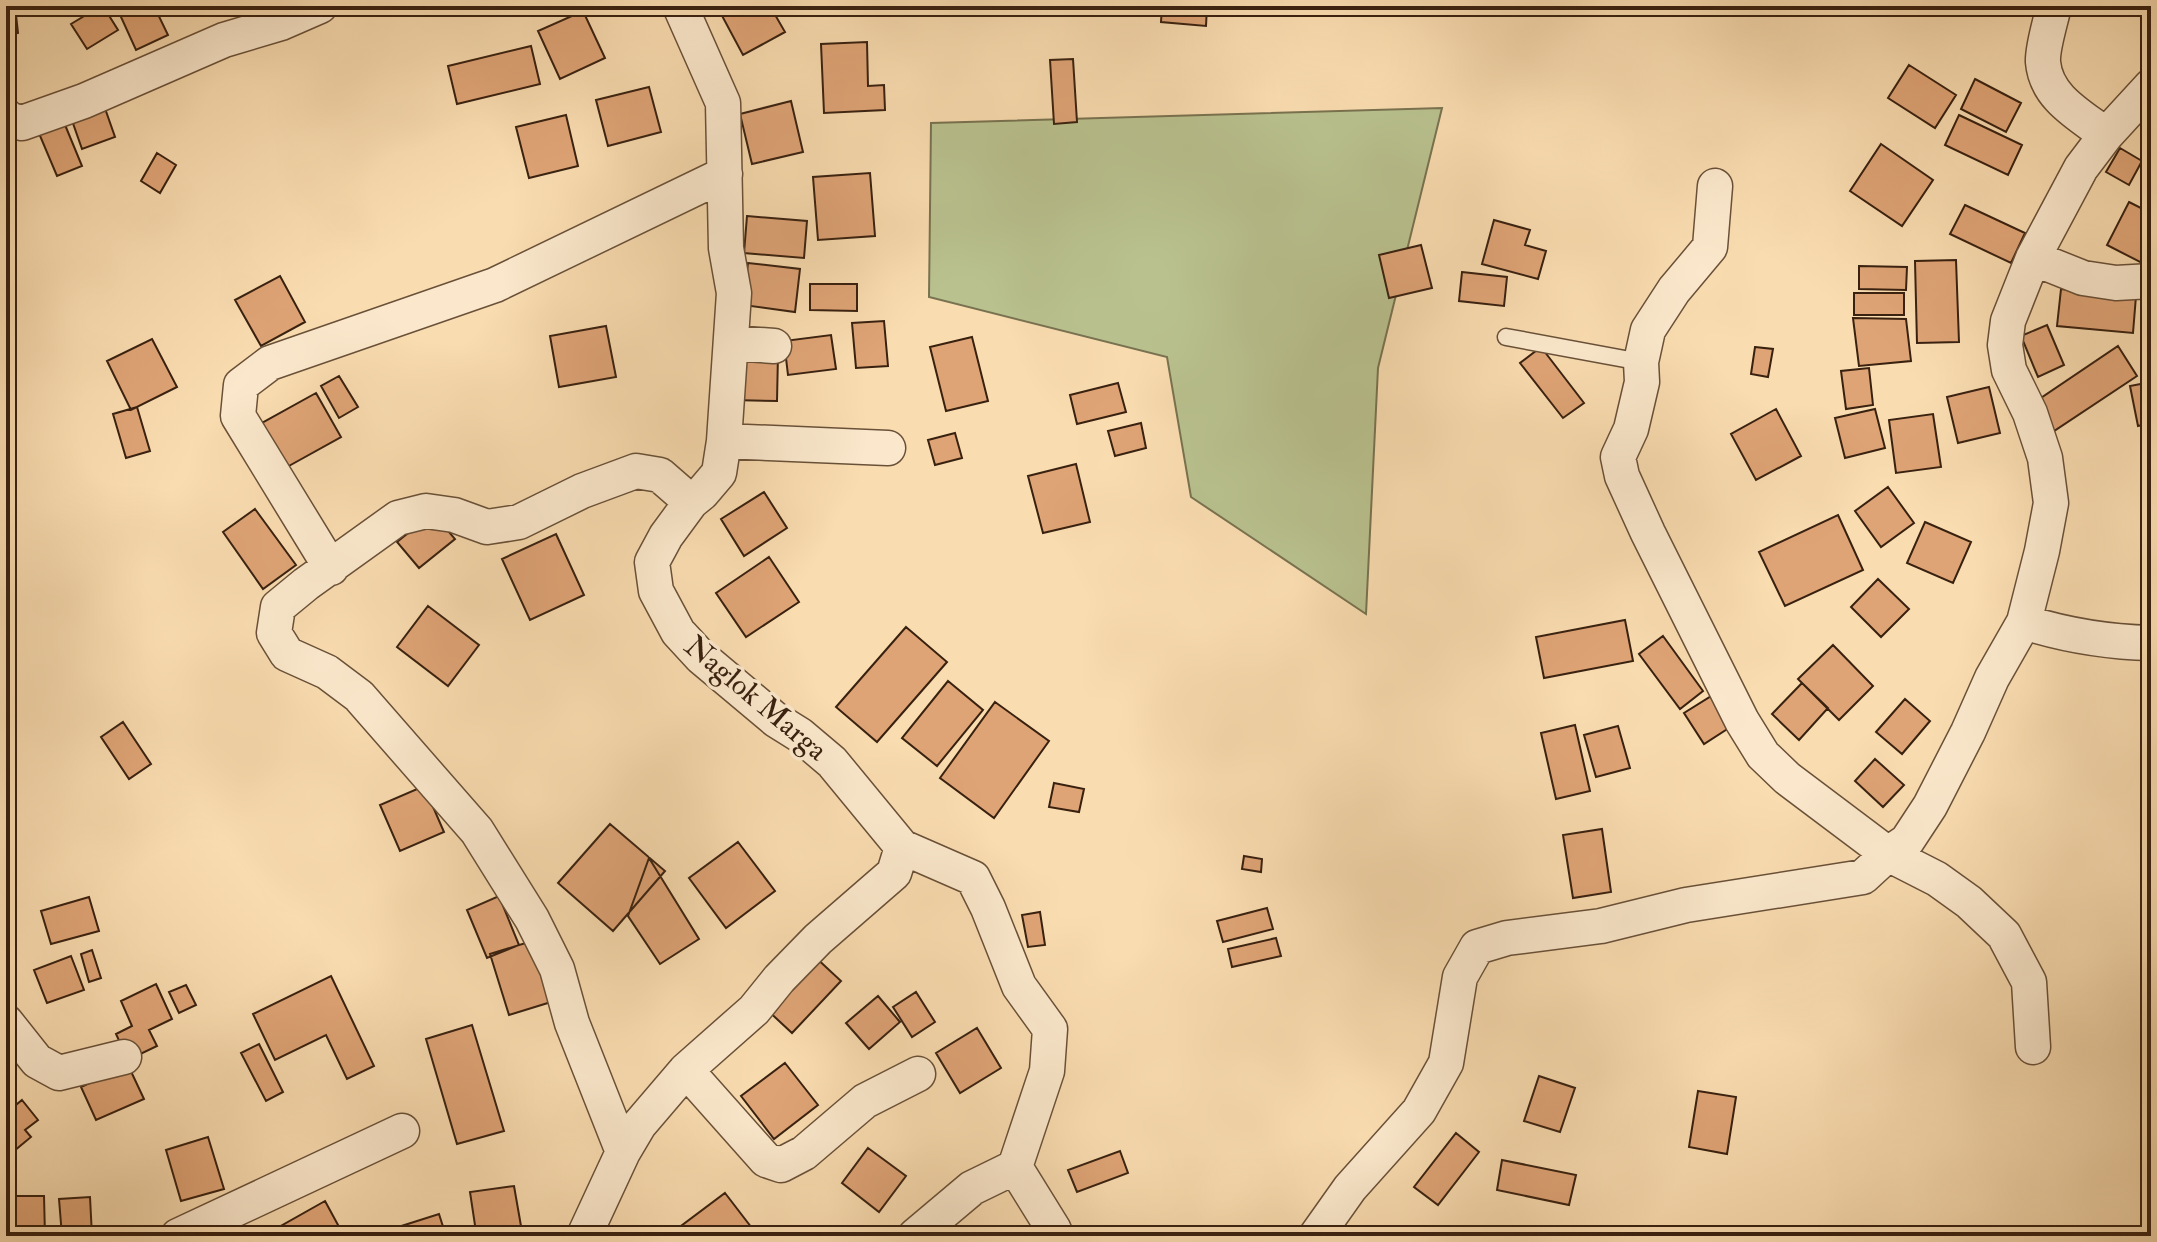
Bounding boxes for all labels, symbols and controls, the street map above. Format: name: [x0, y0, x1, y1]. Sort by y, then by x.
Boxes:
street label: Naglok Marga: [677, 628, 835, 769]

